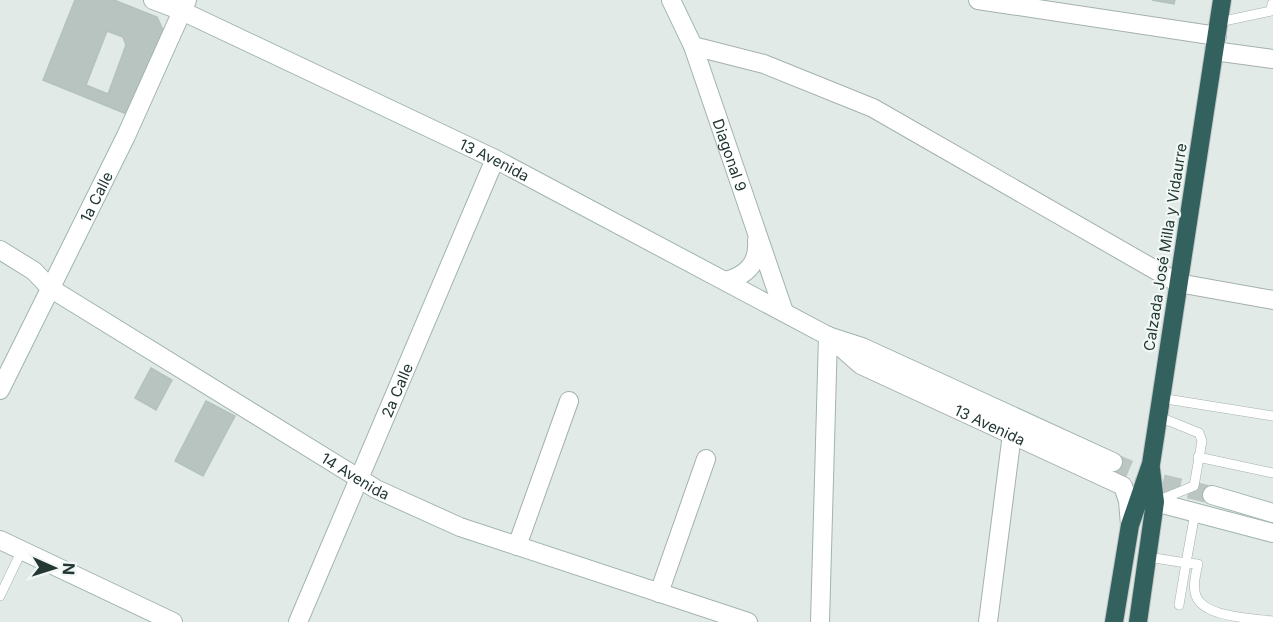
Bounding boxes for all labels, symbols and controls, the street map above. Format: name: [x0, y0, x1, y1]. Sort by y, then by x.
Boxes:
street label: Diagonal 9: [709, 116, 751, 194]
street label: 13 Avenida: [456, 134, 533, 185]
street label: Calzada José Milla y Vidaurre: [1139, 142, 1191, 352]
street label: 1a Calle: [75, 168, 117, 225]
street label: 2a Calle: [377, 360, 417, 420]
street label: 13 Avenida: [952, 400, 1028, 449]
street label: 14 Avenida: [318, 448, 393, 503]
north arrow: [24, 538, 84, 598]
text: N: [59, 562, 79, 575]

